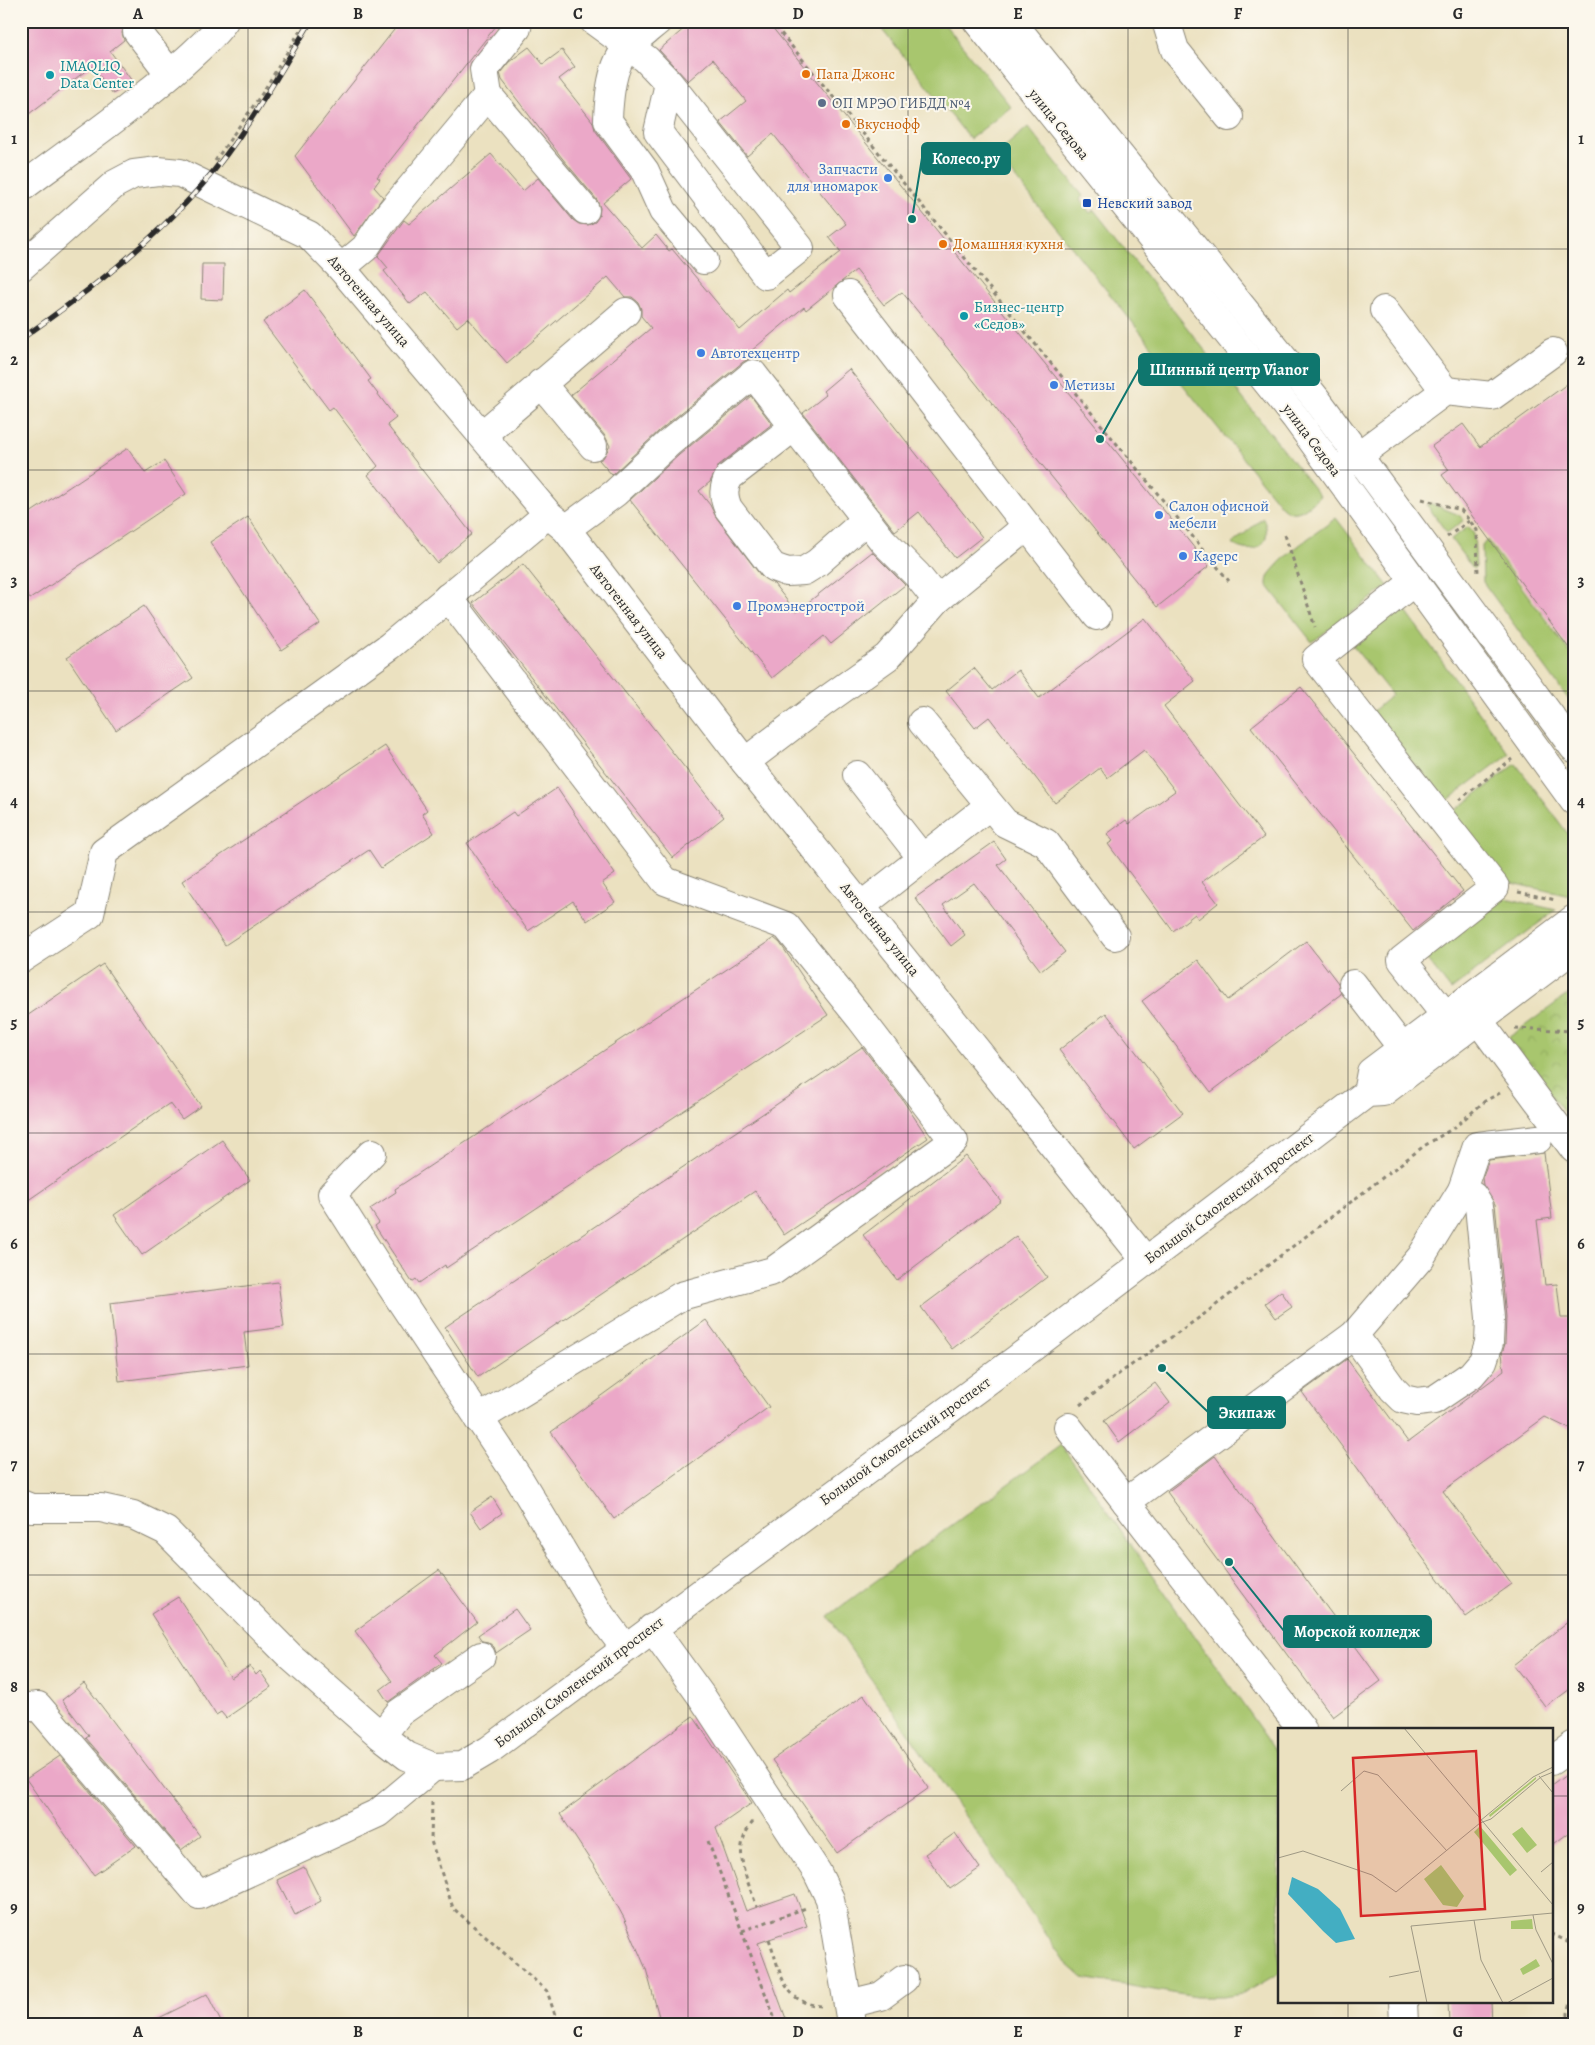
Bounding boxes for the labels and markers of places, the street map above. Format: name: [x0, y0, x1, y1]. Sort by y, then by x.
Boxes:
place label: IMAQLIQ Data Center: [60, 56, 134, 93]
place label: Папа Джонс: [816, 64, 895, 84]
marker: Папа Джонс: [800, 68, 812, 80]
marker: IMAQLIQ Data Center: [44, 69, 56, 81]
place label: ОП МРЭО ГИБДД №4: [832, 93, 971, 113]
marker: ОП МРЭО ГИБДД №4: [816, 97, 828, 109]
place label: Вкуснофф: [856, 114, 920, 134]
marker: Вкуснофф: [840, 118, 852, 130]
callout: Колесо.ру: [922, 143, 1010, 174]
place label: Запчасти для иномарок: [787, 159, 878, 196]
marker: Запчасти для иномарок: [882, 172, 894, 184]
place label: Невский завод: [1097, 193, 1192, 213]
marker: Невский завод: [1081, 197, 1093, 209]
place label: Домашняя кухня: [953, 234, 1064, 254]
marker: Домашняя кухня: [937, 238, 949, 250]
place label: Бизнес-центр «Седов»: [974, 297, 1064, 334]
marker: Бизнес-центр «Седов»: [958, 310, 970, 322]
place label: Автотехцентр: [710, 343, 800, 363]
marker: Автотехцентр: [695, 347, 707, 359]
callout: Шинный центр Vianor: [1139, 354, 1319, 385]
place label: Метизы: [1064, 375, 1115, 395]
marker: Метизы: [1048, 379, 1060, 391]
place label: Салон офисной мебели: [1169, 496, 1269, 533]
marker: Салон офисной мебели: [1153, 509, 1165, 521]
place label: Kagepc: [1193, 546, 1238, 566]
marker: Kagepc: [1177, 550, 1189, 562]
place label: Промэнергострой: [747, 596, 865, 616]
marker: Промэнергострой: [731, 600, 743, 612]
callout: Экипаж: [1208, 1397, 1285, 1428]
callout: Морской колледж: [1284, 1616, 1431, 1647]

